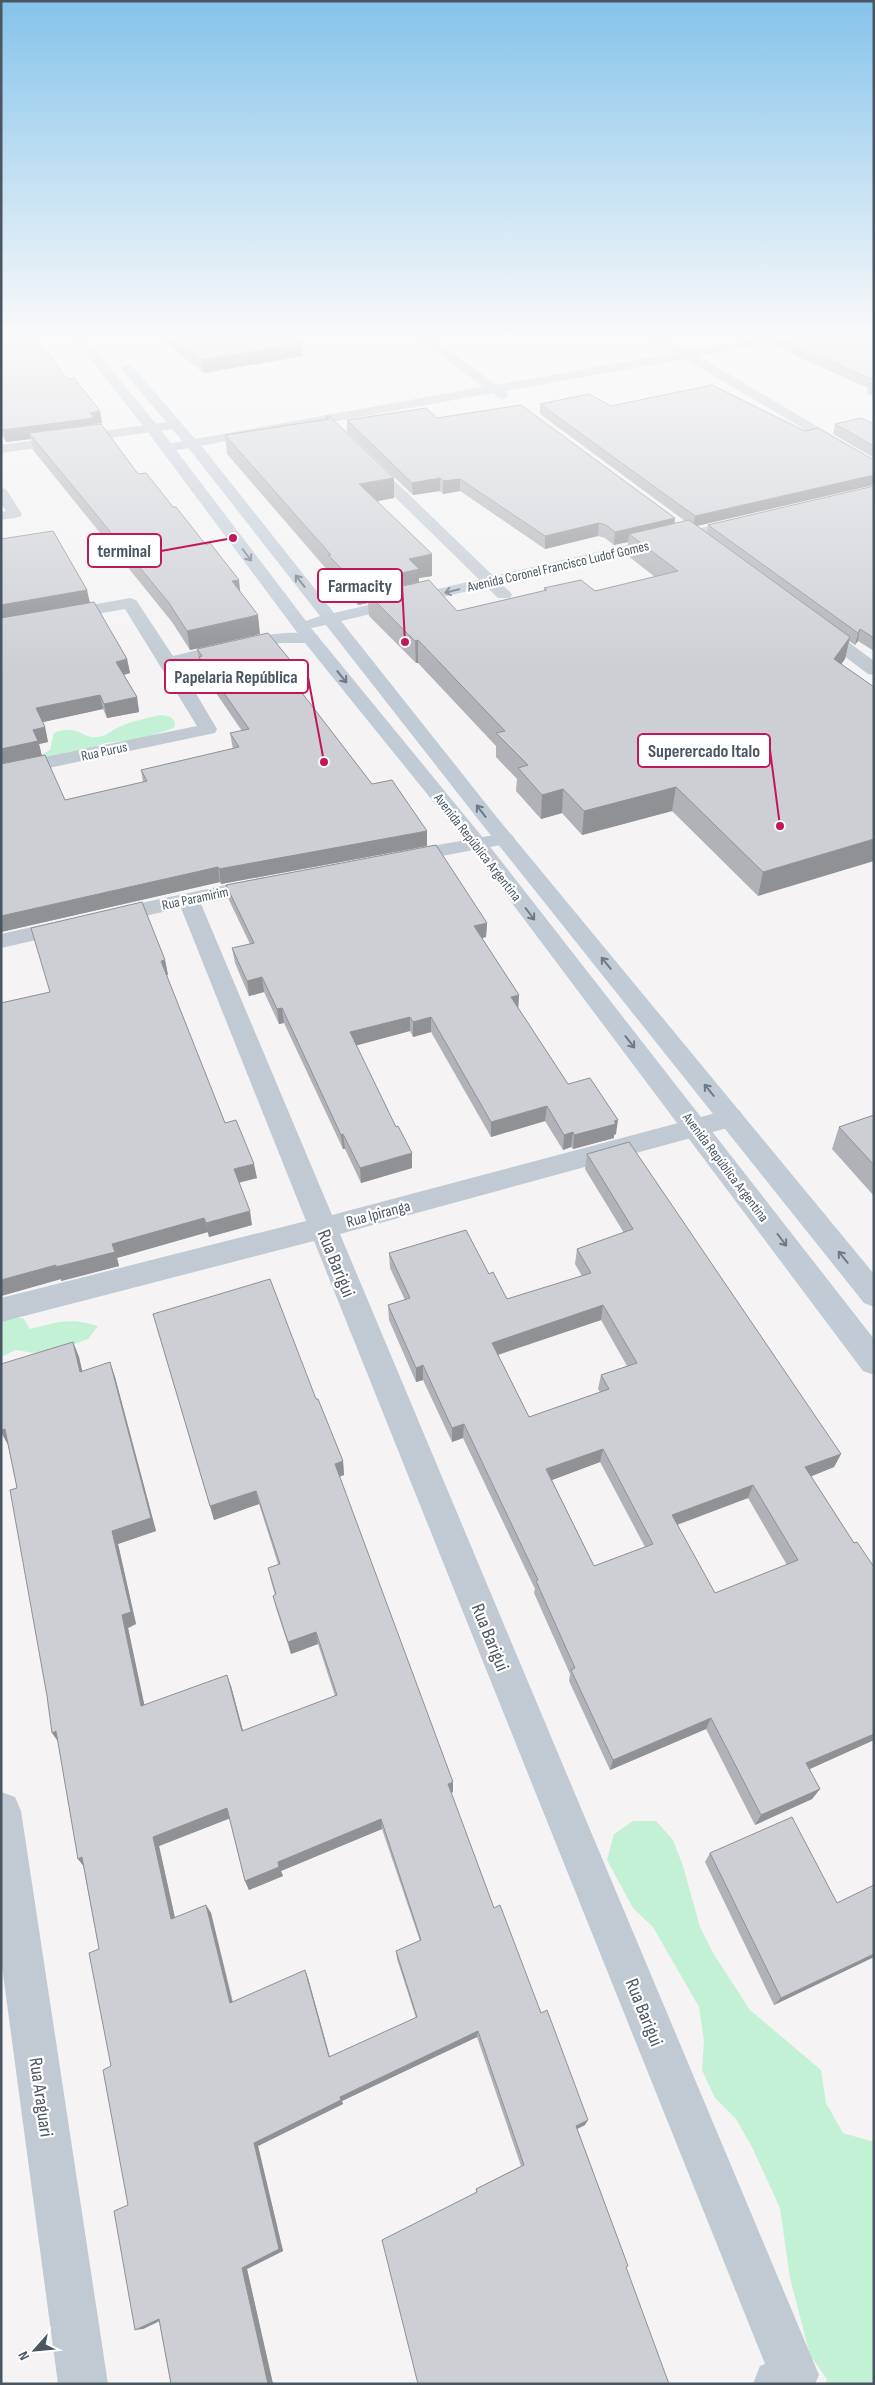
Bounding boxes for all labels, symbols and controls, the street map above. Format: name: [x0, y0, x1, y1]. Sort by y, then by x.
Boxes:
callout: terminal: [88, 534, 161, 567]
street label: Avenida Coronel Francisco Ludof Gomes: [465, 537, 651, 596]
text: terminal: [97, 541, 151, 562]
one-way arrow: [242, 548, 252, 562]
callout: Farmacity: [318, 569, 402, 602]
one-way arrow: [295, 575, 306, 588]
text: Farmacity: [328, 576, 392, 597]
one-way arrow: [444, 587, 460, 596]
callout: Papelaria República: [165, 660, 308, 693]
text: Papelaria República: [174, 667, 298, 688]
one-way arrow: [336, 670, 347, 683]
callout: Superercado Italo: [638, 734, 770, 767]
street label: Rua Purus: [80, 738, 129, 765]
text: Superercado Italo: [648, 741, 760, 762]
street label: Avenida República Argentina: [430, 789, 525, 905]
one-way arrow: [476, 805, 487, 818]
street label: Rua Paramirim: [160, 883, 230, 914]
one-way arrow: [525, 907, 535, 921]
one-way arrow: [601, 957, 612, 970]
one-way arrow: [624, 1035, 635, 1048]
one-way arrow: [703, 1084, 714, 1097]
street label: Avenida República Argentina: [678, 1109, 772, 1225]
street label: Rua Ipiranga: [344, 1197, 412, 1232]
street label: Rua Barigui: [312, 1226, 360, 1301]
one-way arrow: [776, 1233, 787, 1246]
one-way arrow: [838, 1251, 849, 1264]
street label: Rua Barigui: [466, 1600, 514, 1675]
street label: Rua Barigui: [620, 1975, 668, 2050]
street label: Rua Araguari: [24, 2056, 57, 2138]
north arrow: [10, 2325, 60, 2375]
text: N: [15, 2348, 33, 2363]

